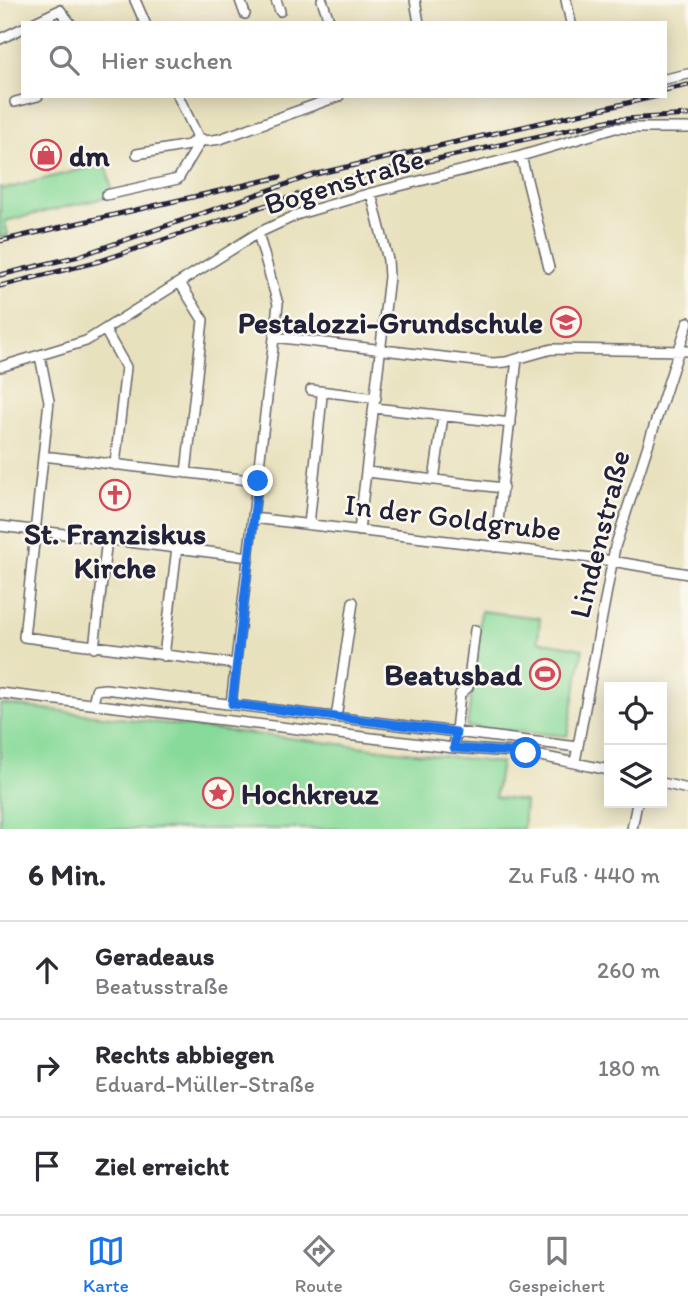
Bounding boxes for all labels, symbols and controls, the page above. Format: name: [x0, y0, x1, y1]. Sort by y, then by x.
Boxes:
search box: [21, 21, 667, 98]
icon: search: [45, 41, 83, 79]
text: Hier suchen: [101, 44, 233, 76]
place label: dm: [69, 137, 111, 174]
shop icon: dm: [29, 138, 63, 172]
street label: Bogenstraße: [260, 139, 428, 223]
place label: Pestalozzi-Grundschule: [238, 304, 543, 341]
school or university icon: Pestalozzi-Grundschule: [549, 305, 583, 339]
street label: Lindenstraße: [560, 446, 638, 622]
route end: [242, 465, 273, 496]
church icon: St. Franziskus Kirche: [98, 478, 132, 512]
street label: In der Goldgrube: [342, 485, 564, 549]
place label: St. Franziskus Kirche: [24, 515, 206, 586]
place label: Beatusbad: [384, 656, 522, 693]
sports icon: Beatusbad: [528, 657, 562, 691]
map controls: [604, 682, 667, 808]
button: locate: [604, 682, 667, 745]
route start: [510, 737, 541, 768]
button: layers: [604, 745, 667, 808]
place label: Hochkreuz: [241, 775, 379, 812]
place icon: Hochkreuz: [201, 776, 235, 810]
text: 6 Min.: [28, 856, 106, 893]
text: Zu Fuß · 440 m: [508, 861, 660, 889]
text: Geradeaus: [95, 940, 214, 972]
icon: ahead: [28, 951, 66, 989]
text: 260 m: [597, 956, 660, 984]
text: Beatusstraße: [95, 972, 229, 1000]
text: Rechts abbiegen: [95, 1038, 274, 1070]
icon: right: [28, 1049, 66, 1087]
text: 180 m: [598, 1054, 660, 1082]
text: Eduard-Müller-Straße: [95, 1070, 315, 1098]
icon: arrive: [28, 1147, 66, 1185]
text: Ziel erreicht: [95, 1150, 229, 1182]
tab: Karte: [83, 1232, 129, 1297]
tab: Route: [295, 1232, 343, 1297]
tab: Gespeichert: [509, 1232, 605, 1297]

